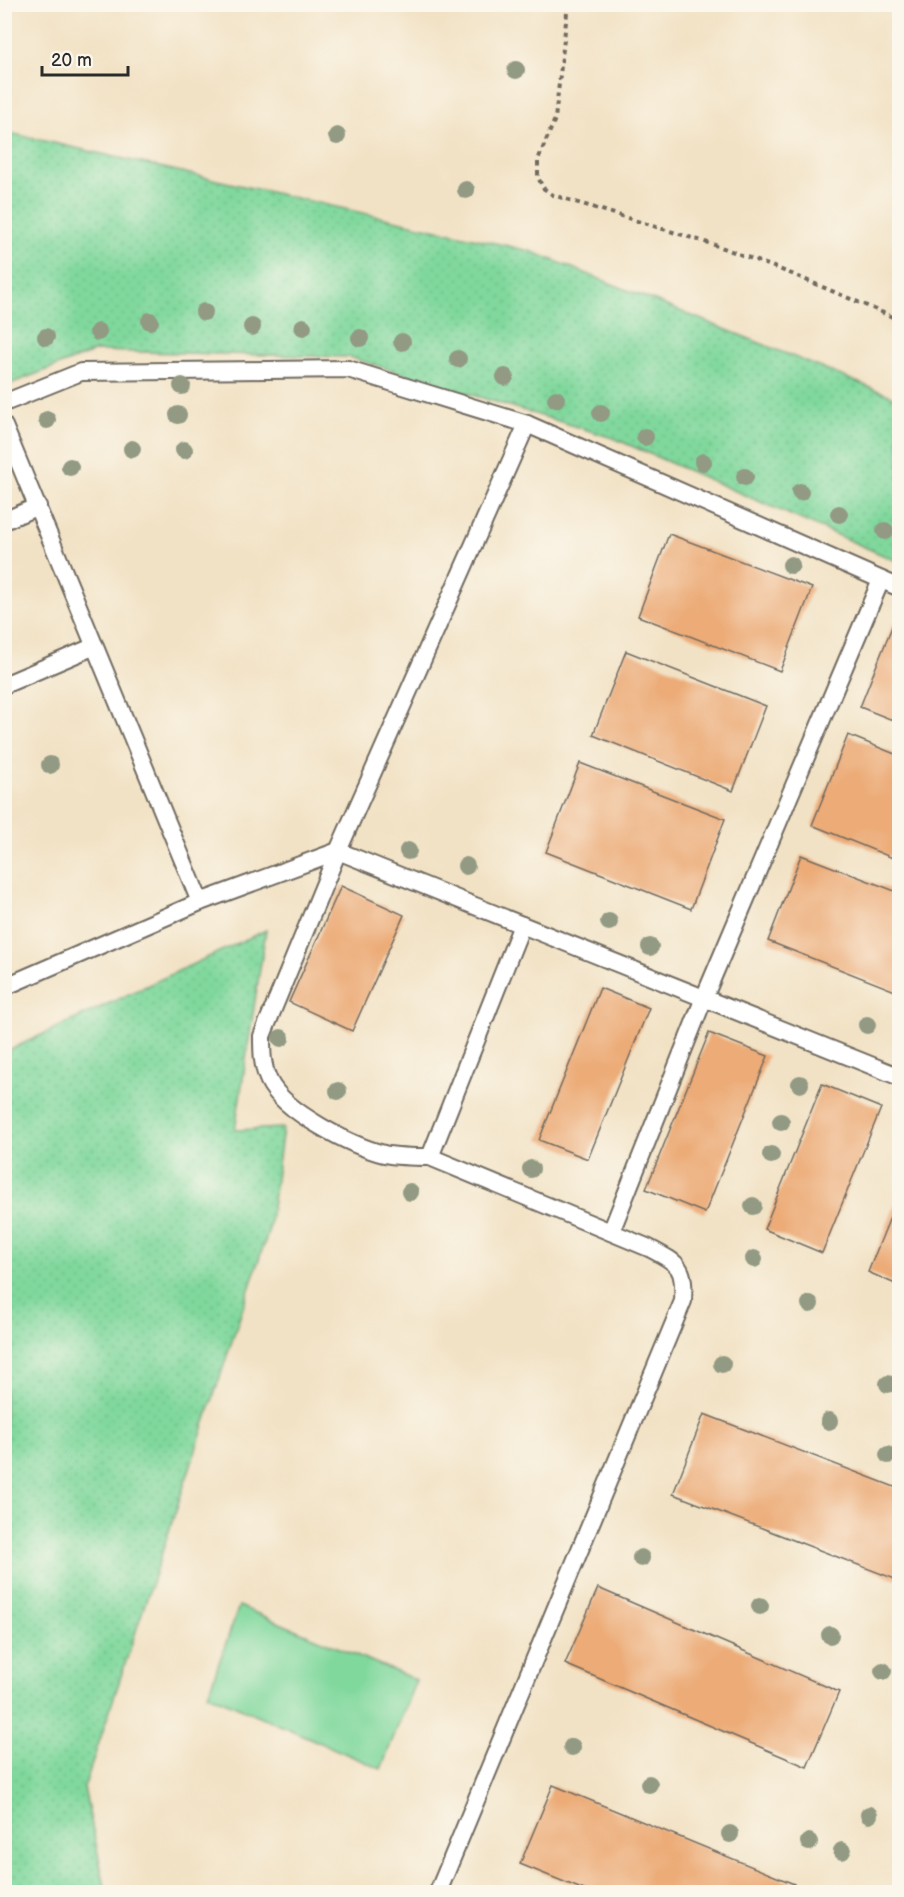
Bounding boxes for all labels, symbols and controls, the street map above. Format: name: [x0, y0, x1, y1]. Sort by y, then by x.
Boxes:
scale bar: [42, 39, 128, 77]
text: 20 m: [51, 50, 92, 71]

